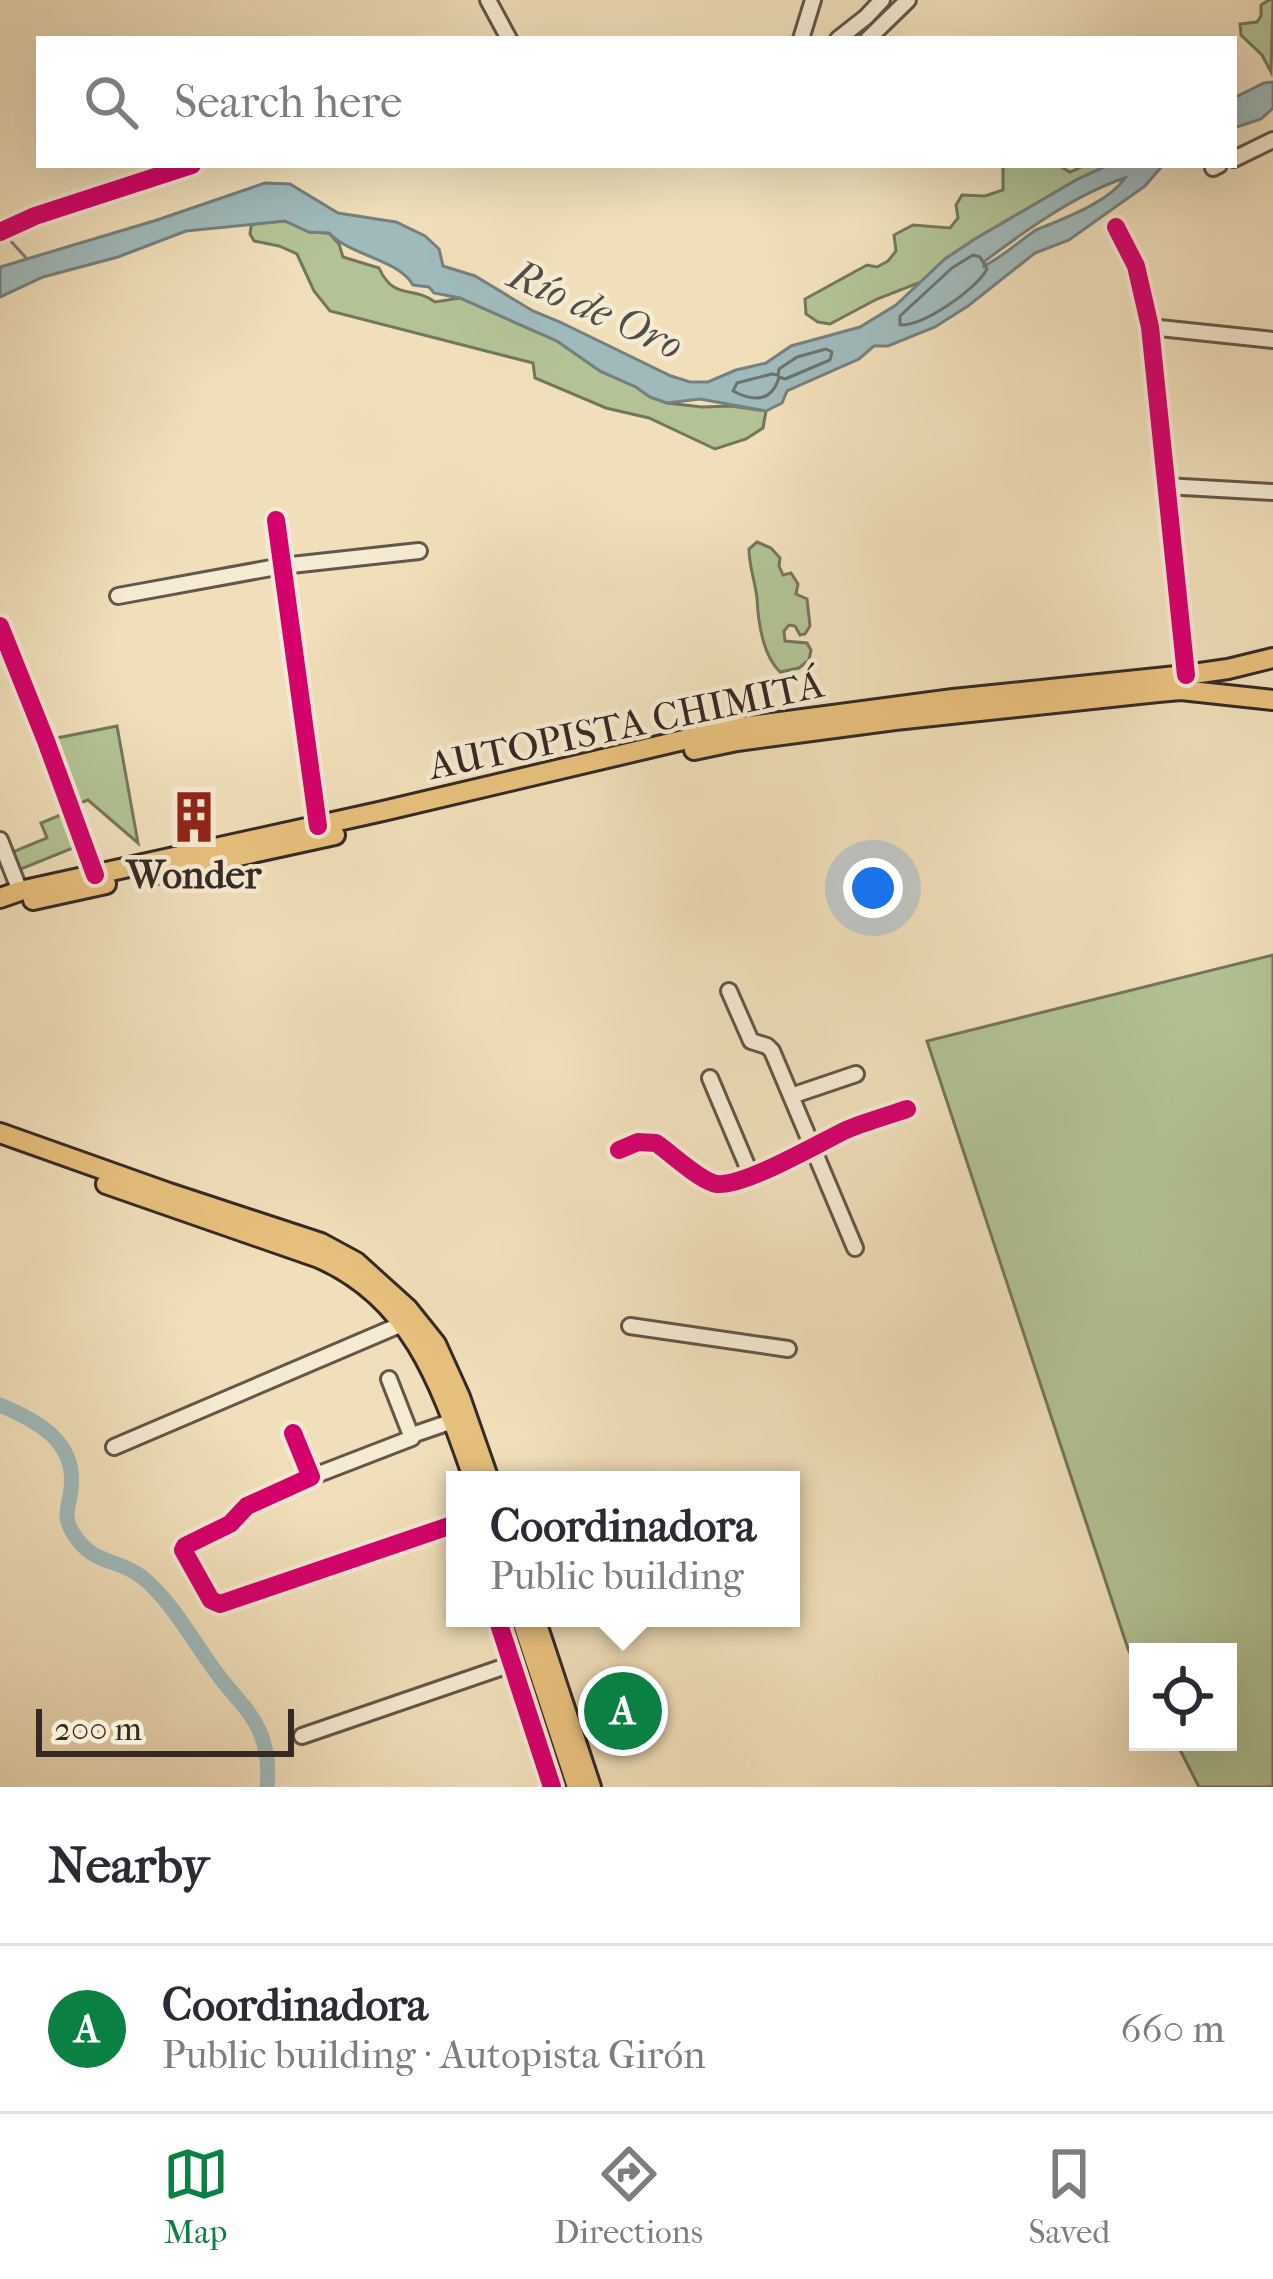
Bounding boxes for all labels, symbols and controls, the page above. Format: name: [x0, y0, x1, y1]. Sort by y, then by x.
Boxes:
search box: [36, 36, 1237, 168]
icon: search: [78, 69, 144, 135]
text: Search here: [174, 76, 402, 129]
water label: Río de Oro: [499, 249, 690, 370]
street label: AUTOPISTA CHIMITÁ: [422, 660, 828, 790]
building icon: Wonder: [165, 788, 223, 846]
place label: Wonder: [125, 852, 263, 898]
your location: [843, 858, 903, 918]
popup: [446, 1471, 800, 1627]
text: Coordinadora: [490, 1500, 756, 1553]
text: Public building: [490, 1553, 744, 1599]
map controls: [1129, 1643, 1237, 1751]
button: locate: [1129, 1643, 1237, 1751]
pin: A: [584, 1666, 662, 1756]
scale bar: [36, 1703, 294, 1756]
text: 200 m: [54, 1710, 142, 1749]
text: Nearby: [48, 1835, 209, 1895]
text: Coordinadora: [162, 1979, 428, 2032]
text: A: [74, 2006, 100, 2052]
text: 660 m: [1120, 2006, 1225, 2052]
text: Public building · Autopista Girón: [162, 2032, 706, 2078]
tab: Map: [163, 2141, 229, 2252]
tab: Directions: [554, 2141, 703, 2252]
tab: Saved: [1028, 2141, 1110, 2252]

